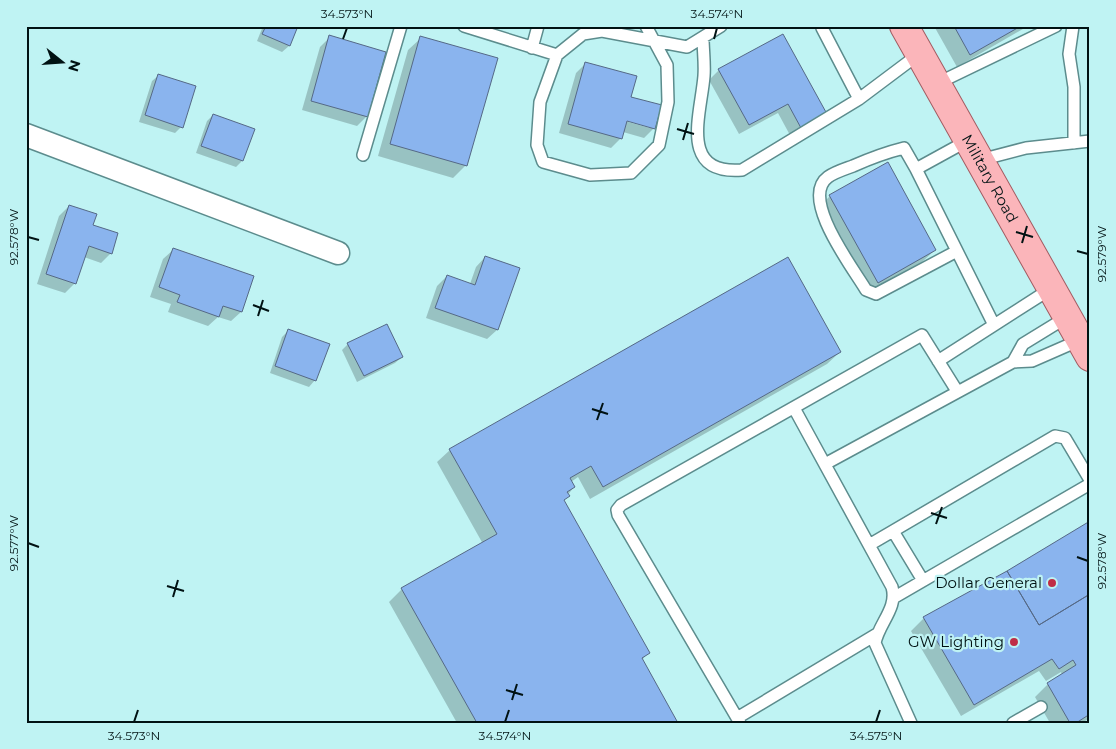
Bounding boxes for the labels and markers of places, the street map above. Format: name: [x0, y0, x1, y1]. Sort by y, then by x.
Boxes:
place label: Dollar General: [935, 573, 1042, 592]
marker: Dollar General: [1046, 577, 1058, 589]
place label: GW Lighting: [908, 632, 1004, 651]
marker: GW Lighting: [1008, 636, 1020, 648]

